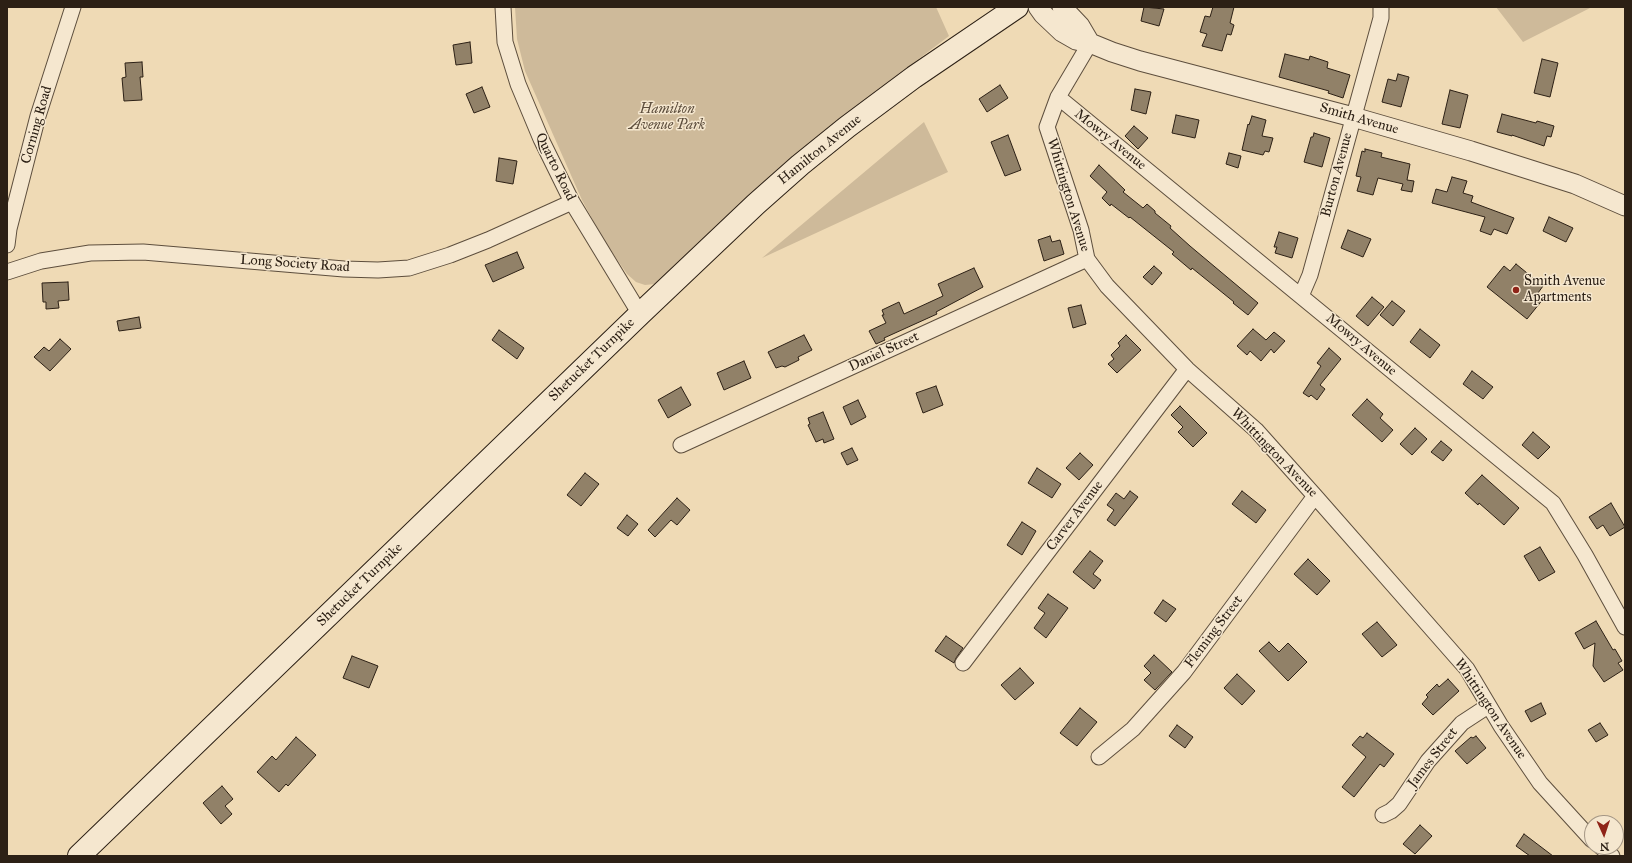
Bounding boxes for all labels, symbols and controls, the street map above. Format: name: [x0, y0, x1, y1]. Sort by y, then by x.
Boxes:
street label: Corning Road: [18, 84, 56, 166]
street label: Smith Avenue: [1318, 100, 1400, 138]
park label: Hamilton Avenue Park: [629, 102, 705, 134]
street label: Mowry Avenue: [1071, 106, 1149, 174]
street label: Hamilton Avenue: [775, 111, 865, 189]
street label: Quarto Road: [531, 130, 579, 204]
street label: Burton Avenue: [1318, 131, 1356, 219]
street label: Whittington Avenue: [1043, 136, 1093, 254]
street label: Long Society Road: [240, 252, 350, 276]
place label: Smith Avenue Apartments: [1524, 274, 1605, 306]
marker: Smith Avenue Apartments: [1511, 285, 1521, 295]
street label: Mowry Avenue: [1322, 310, 1400, 380]
street label: Shetucket Turnpike: [546, 315, 638, 405]
street label: Daniel Street: [846, 328, 922, 376]
street label: Whittington Avenue: [1227, 405, 1321, 501]
street label: Carver Avenue: [1043, 478, 1107, 554]
street label: Shetucket Turnpike: [314, 540, 406, 630]
street label: Fleming Street: [1181, 593, 1247, 671]
street label: Whittington Avenue: [1450, 656, 1530, 762]
street label: James Street: [1404, 725, 1462, 791]
north arrow: [1584, 815, 1624, 855]
text: N: [1600, 840, 1610, 853]

